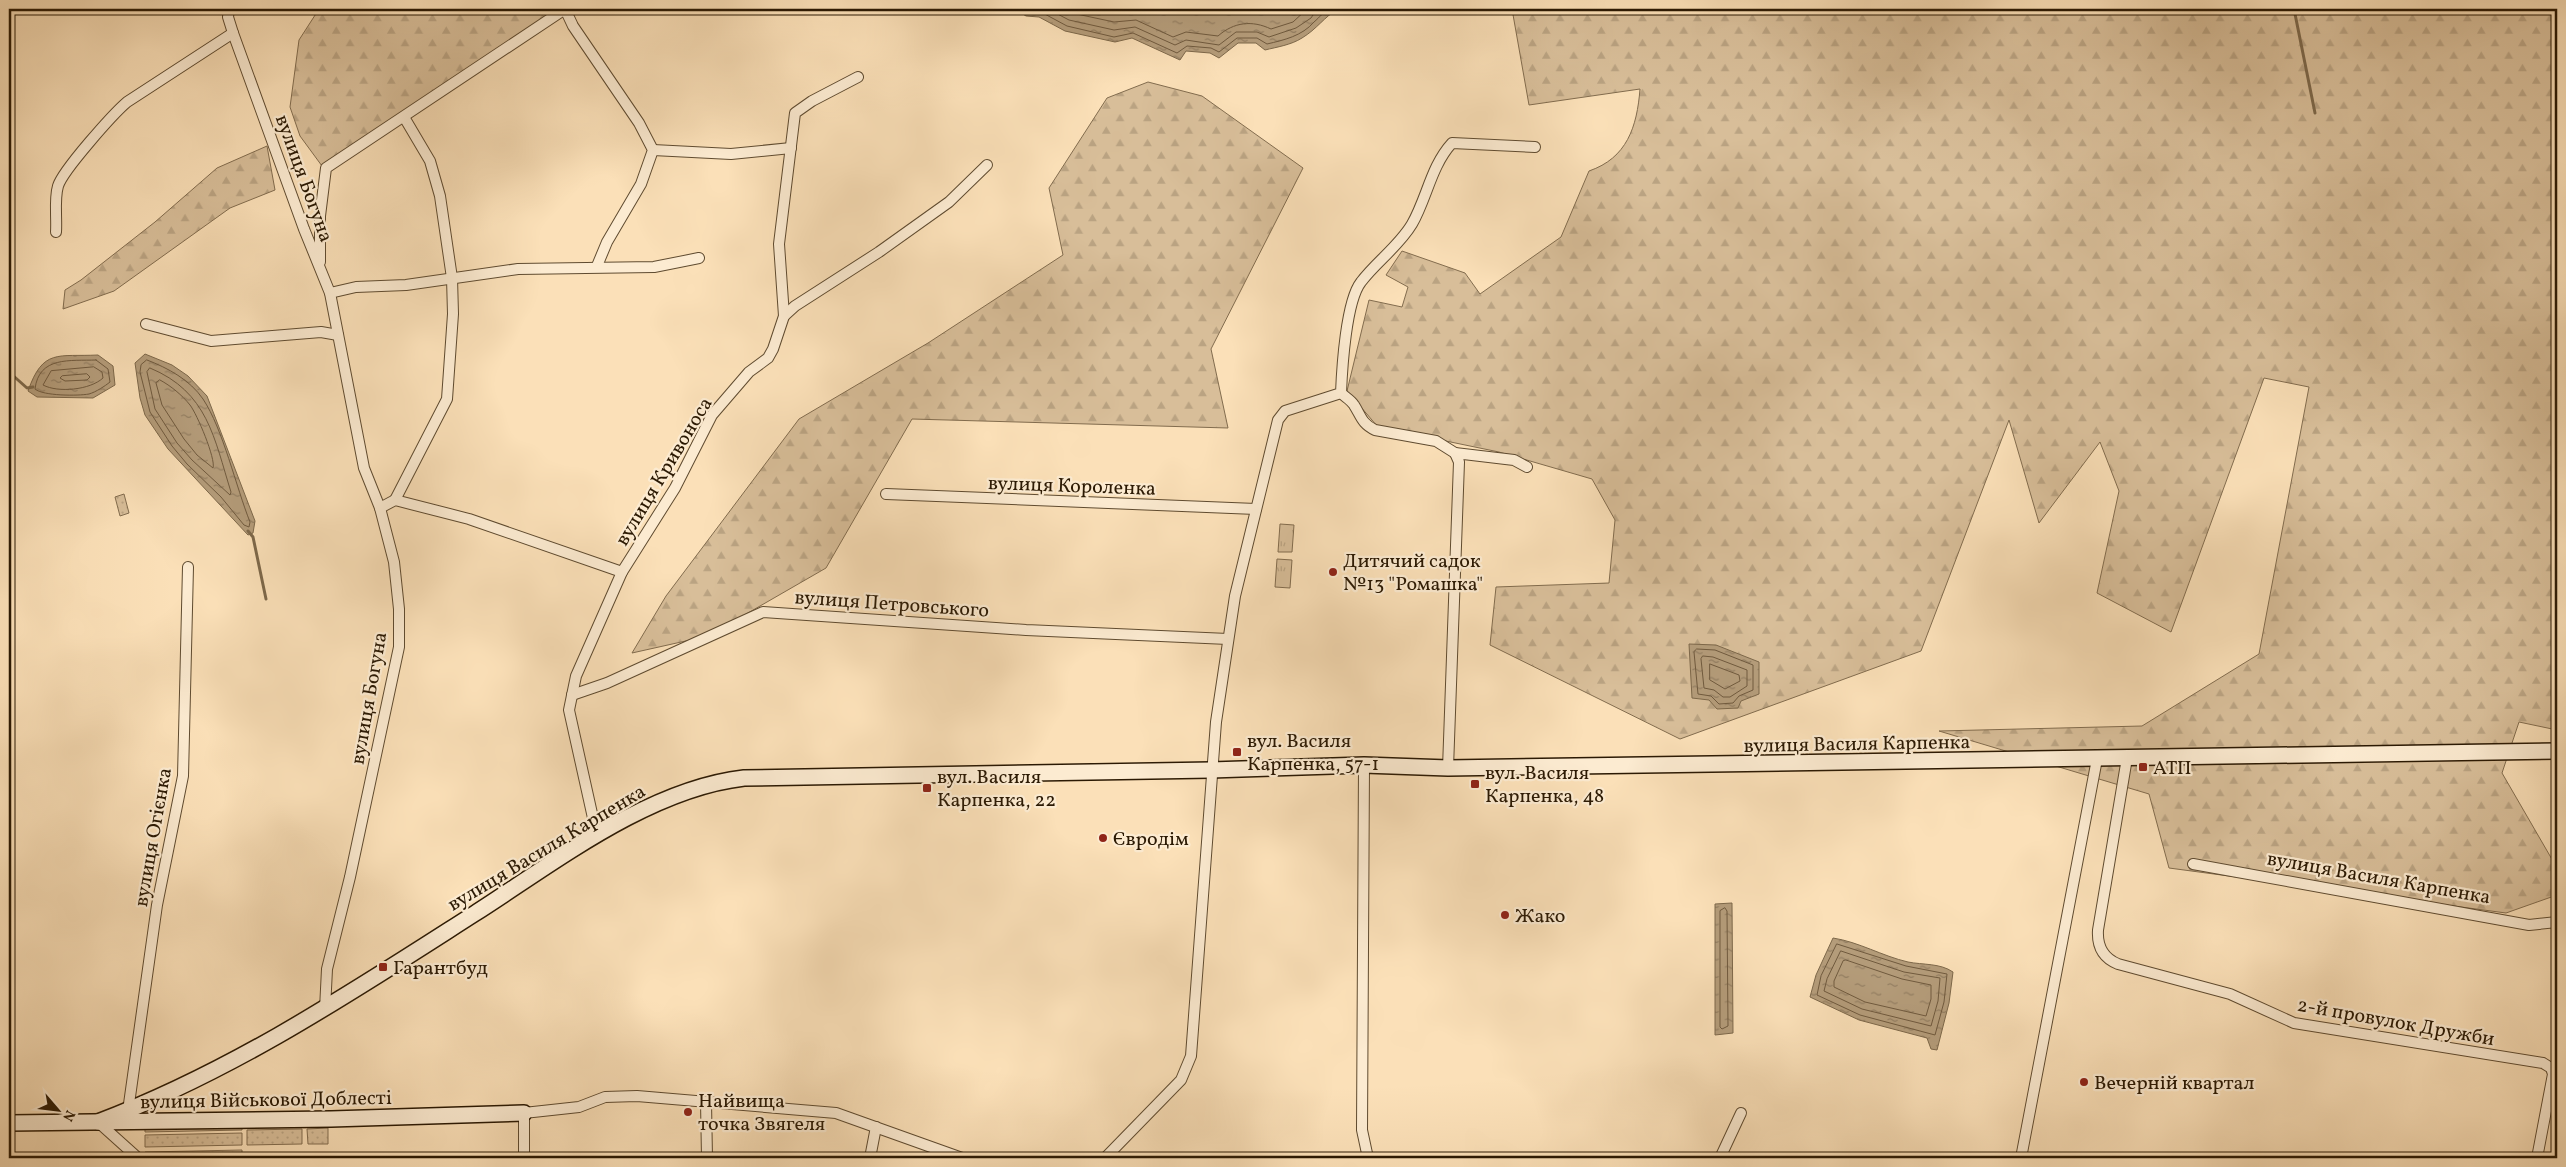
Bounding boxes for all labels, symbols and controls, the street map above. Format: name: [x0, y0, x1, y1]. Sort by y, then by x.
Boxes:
street label: вулиця Богуна: [267, 111, 339, 247]
street label: вулиця Кривоноса: [609, 392, 720, 552]
street label: вулиця Короленка: [987, 470, 1156, 504]
place label: Дитячий садок №13 "Ромашка": [1343, 548, 1483, 599]
marker: Дитячий садок №13 "Ромашка": [1327, 566, 1339, 578]
street label: вулиця Петровського: [794, 584, 990, 626]
street label: вулиця Богуна: [345, 630, 395, 767]
place label: вул. Василя Карпенка, 57-1: [1247, 728, 1379, 779]
street label: вулиця Василя Карпенка: [1743, 729, 1971, 761]
marker: вул. Василя Карпенка, 57-1: [1231, 746, 1243, 758]
place label: АТП: [2153, 755, 2192, 783]
place label: вул. Василя Карпенка, 48: [1485, 760, 1604, 811]
marker: АТП: [2137, 761, 2149, 773]
place label: вул. Василя Карпенка, 22: [937, 764, 1056, 815]
street label: вулиця Огієнка: [128, 766, 180, 909]
street label: вулиця Василя Карпенка: [443, 778, 651, 919]
marker: вул. Василя Карпенка, 48: [1469, 778, 1481, 790]
marker: вул. Василя Карпенка, 22: [921, 782, 933, 794]
place label: Євродім: [1113, 826, 1189, 854]
marker: Євродім: [1097, 832, 1109, 844]
street label: вулиця Василя Карпенка: [2265, 846, 2493, 912]
place label: Жако: [1515, 903, 1565, 931]
marker: Жако: [1499, 909, 1511, 921]
place label: Гарантбуд: [393, 955, 488, 983]
marker: Гарантбуд: [377, 961, 389, 973]
street label: 2-й провулок Дружби: [2295, 992, 2497, 1054]
place label: Вечерній квартал: [2094, 1070, 2255, 1098]
marker: Вечерній квартал: [2078, 1076, 2090, 1088]
north arrow: [32, 1084, 82, 1134]
street label: вулиця Військової Доблесті: [140, 1085, 392, 1117]
place label: Найвища точка Звягеля: [698, 1088, 825, 1139]
text: N: [57, 1106, 79, 1124]
marker: Найвища точка Звягеля: [682, 1106, 694, 1118]

